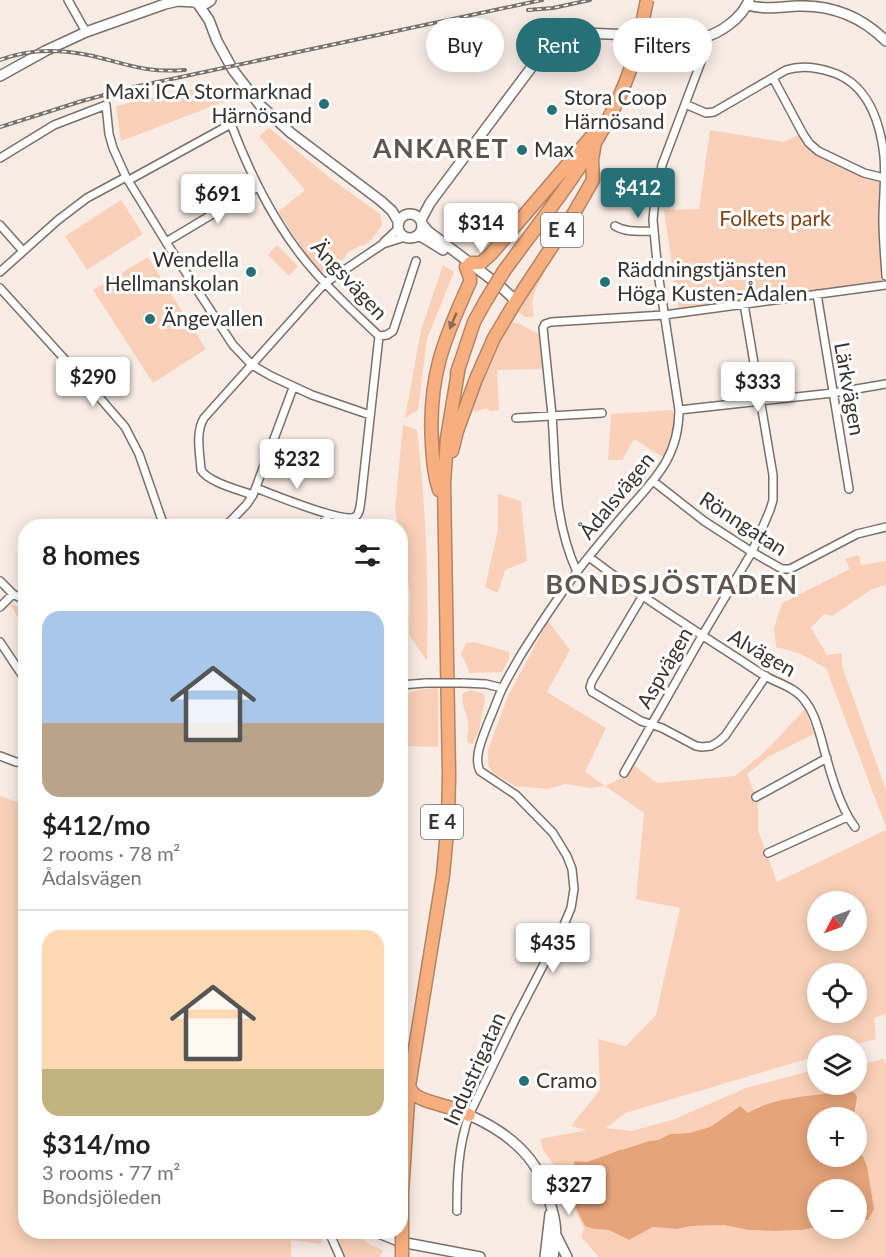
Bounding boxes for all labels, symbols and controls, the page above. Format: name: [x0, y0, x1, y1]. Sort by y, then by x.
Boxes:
chip: Buy: [426, 18, 504, 72]
chip: Rent: [516, 18, 601, 72]
chip: Filters: [613, 18, 712, 72]
place label: Maxi ICA Stormarknad Härnösand: [105, 78, 312, 127]
place label: Stora Coop Härnösand: [564, 84, 667, 133]
marker: Maxi ICA Stormarknad Härnösand: [317, 97, 331, 111]
marker: Stora Coop Härnösand: [545, 103, 559, 117]
district label: ANKARET: [372, 131, 509, 164]
place label: Max: [534, 136, 575, 161]
marker: Max: [515, 143, 529, 157]
pin: $412: [602, 168, 674, 219]
pin: $691: [182, 174, 254, 225]
text: $412: [615, 175, 661, 199]
text: $691: [195, 181, 241, 205]
pin: $314: [445, 203, 517, 254]
park label: Folkets park: [719, 205, 831, 230]
text: $314: [458, 210, 504, 234]
road number: E 4: [541, 213, 583, 247]
street label: Ängsvägen: [307, 234, 393, 324]
place label: Wendella Hellmanskolan: [105, 246, 239, 295]
place label: Räddningstjänsten Höga Kusten-Ådalen: [617, 256, 808, 305]
marker: Wendella Hellmanskolan: [244, 265, 258, 279]
marker: Räddningstjänsten Höga Kusten-Ådalen: [598, 275, 612, 289]
place label: Ängevallen: [162, 305, 263, 330]
marker: Ängevallen: [143, 312, 157, 326]
one-way arrow: [448, 312, 457, 329]
street label: Lärkvägen: [830, 340, 871, 437]
pin: $290: [57, 357, 129, 408]
pin: $333: [722, 362, 794, 413]
text: $290: [70, 364, 116, 388]
text: $333: [735, 369, 781, 393]
pin: $232: [261, 439, 333, 490]
text: $232: [274, 446, 320, 470]
street label: Ådalsvägen: [573, 447, 658, 544]
street label: Rönngatan: [696, 485, 792, 560]
text: 8 homes: [42, 539, 140, 571]
icon: filters: [351, 539, 384, 572]
district label: BONDSJÖSTADEN: [545, 567, 799, 600]
street label: Aspvägen: [631, 622, 697, 712]
street label: Alvägen: [725, 622, 801, 681]
icon: home: [159, 650, 267, 758]
road number: E 4: [421, 805, 463, 839]
text: $412/mo: [42, 809, 150, 841]
text: 2 rooms · 78 m²: [42, 841, 180, 865]
text: Ådalsvägen: [42, 865, 142, 889]
north arrow: [807, 891, 867, 951]
map controls: [807, 891, 867, 1239]
pin: $435: [517, 923, 589, 974]
text: $435: [530, 930, 576, 954]
button: locate: [807, 963, 867, 1023]
icon: home: [159, 969, 267, 1077]
street label: Industrigatan: [438, 1008, 510, 1129]
button: layers: [807, 1035, 867, 1095]
place label: Cramo: [536, 1067, 597, 1092]
marker: Cramo: [517, 1074, 531, 1088]
button: +: [807, 1107, 867, 1167]
text: $314/mo: [42, 1128, 150, 1160]
text: 3 rooms · 77 m²: [42, 1160, 180, 1184]
pin: $327: [533, 1165, 605, 1216]
text: $327: [546, 1172, 592, 1196]
button: −: [807, 1179, 867, 1239]
text: Bondsjöleden: [42, 1184, 161, 1208]

